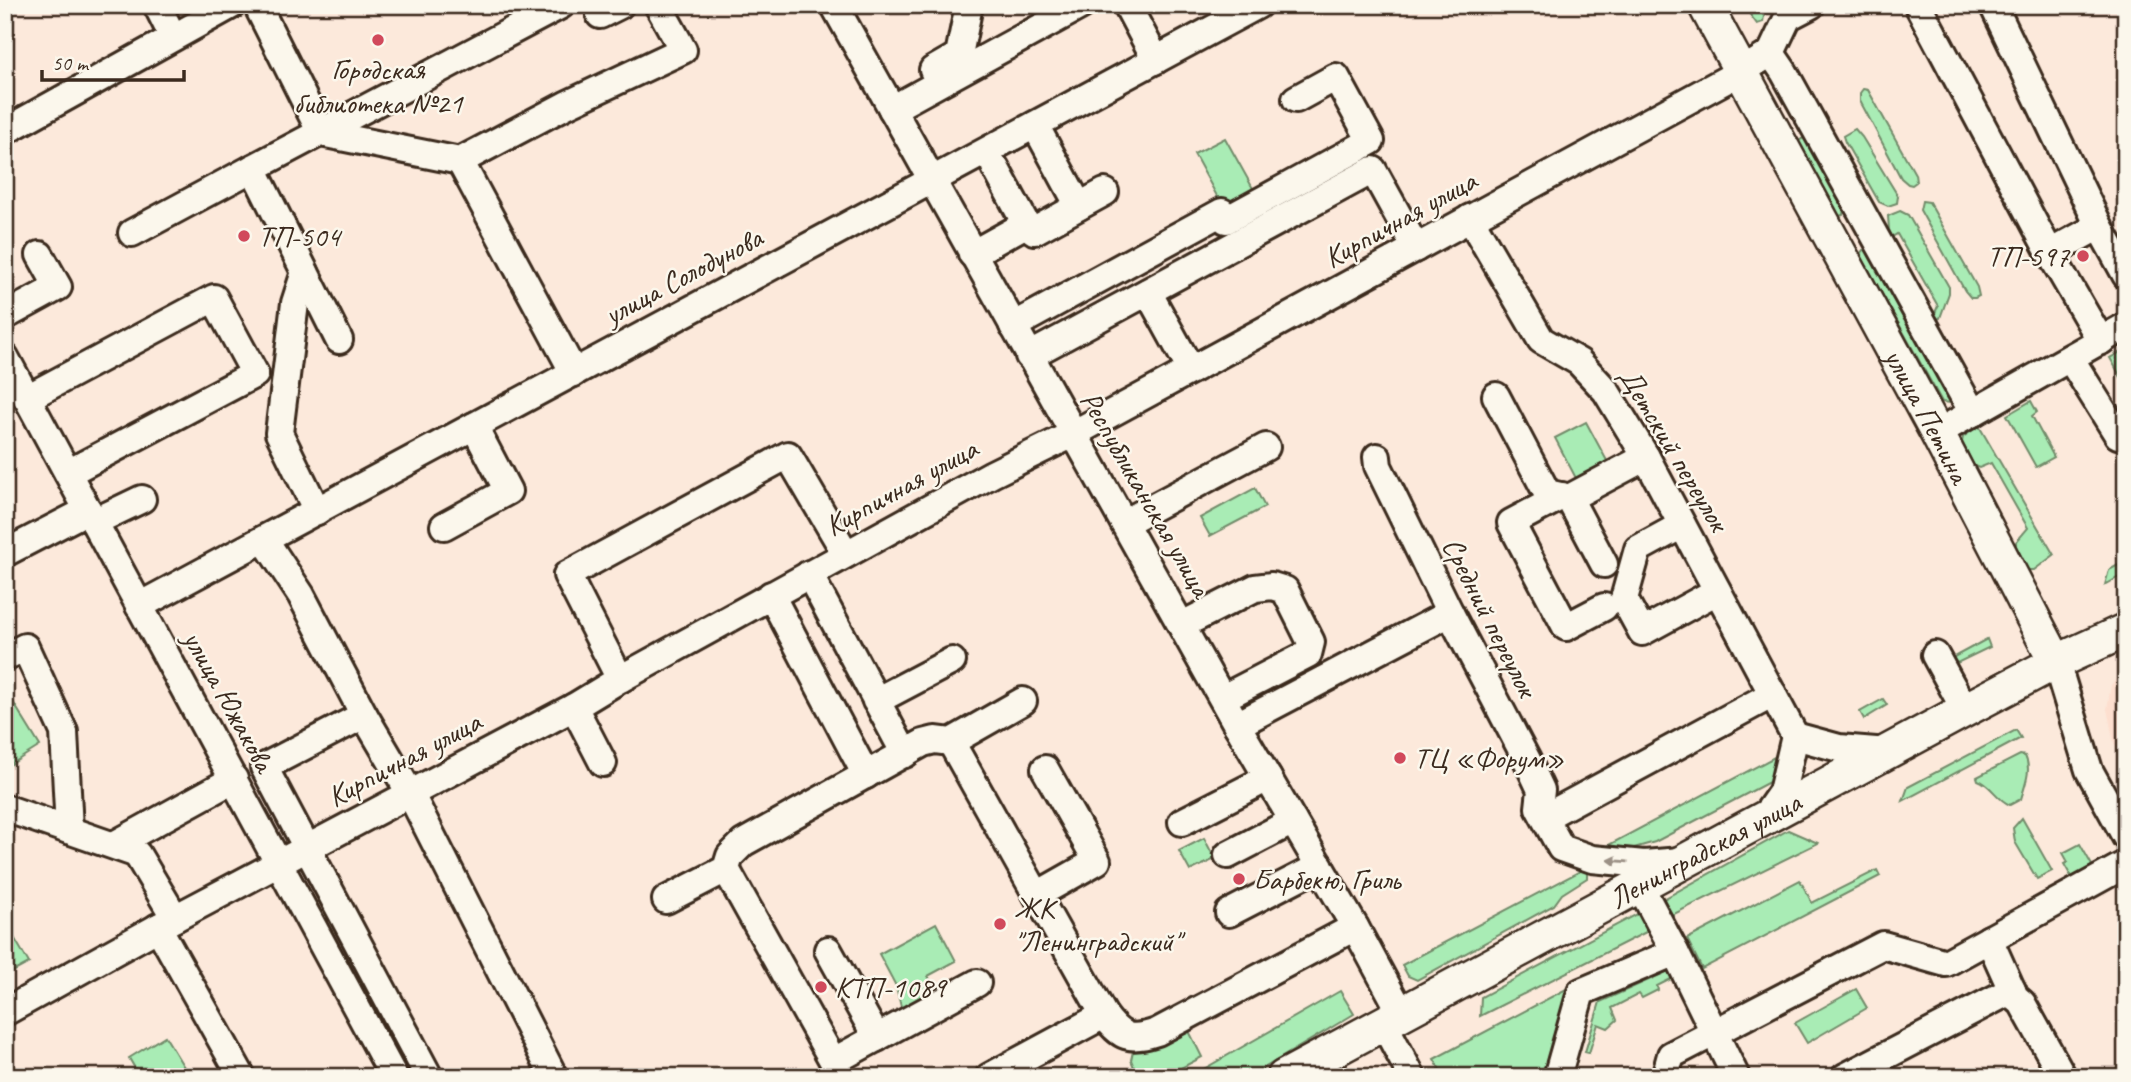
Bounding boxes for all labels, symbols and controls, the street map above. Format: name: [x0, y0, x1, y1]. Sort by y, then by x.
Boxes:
marker: Городская библиотека №21: [370, 32, 386, 48]
scale bar: [42, 38, 184, 82]
text: 50 m: [52, 50, 90, 76]
place label: Городская библиотека №21: [294, 50, 464, 122]
street label: Кирпичная улица: [1317, 161, 1485, 277]
place label: ТП-504: [258, 217, 343, 255]
street label: улица Солодунова: [596, 218, 770, 334]
marker: ТП-504: [236, 228, 252, 244]
place label: ТП-597: [1987, 237, 2070, 275]
marker: ТП-597: [2075, 248, 2091, 264]
street label: улица Петина: [1875, 340, 1980, 492]
street label: Детский переулок: [1610, 360, 1739, 540]
street label: Республиканская улица: [1072, 384, 1222, 606]
street label: Кирпичная улица: [818, 429, 986, 545]
street label: Средний переулок: [1434, 531, 1548, 706]
street label: улица Южакова: [174, 622, 285, 781]
street label: Кирпичная улица: [321, 702, 489, 815]
place label: ТЦ «Форум»: [1414, 739, 1565, 777]
marker: ТЦ «Форум»: [1392, 750, 1408, 766]
street label: Ленинградская улица: [1602, 782, 1809, 917]
one-way arrow: [1607, 855, 1629, 866]
place label: Барбекю, Гриль: [1253, 860, 1402, 898]
marker: Барбекю, Гриль: [1231, 871, 1247, 887]
place label: ЖК "Ленинградский": [1014, 888, 1186, 960]
marker: ЖК "Ленинградский": [992, 916, 1008, 932]
place label: КТП-1089: [835, 968, 948, 1006]
marker: КТП-1089: [813, 979, 829, 995]

